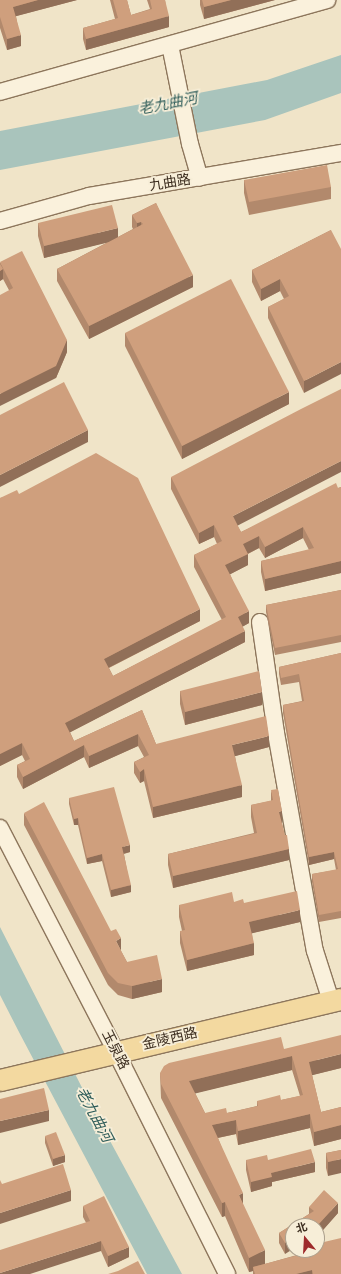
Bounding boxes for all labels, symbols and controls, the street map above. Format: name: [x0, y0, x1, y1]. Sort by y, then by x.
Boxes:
water label: 老九曲河: [137, 89, 199, 119]
street label: 九曲路: [148, 171, 192, 195]
street label: 金陵西路: [141, 1025, 199, 1053]
street label: 玉泉路: [98, 1027, 132, 1073]
water label: 老九曲河: [72, 1084, 116, 1146]
north arrow: [285, 1218, 325, 1258]
text: 北: [295, 1220, 309, 1235]

